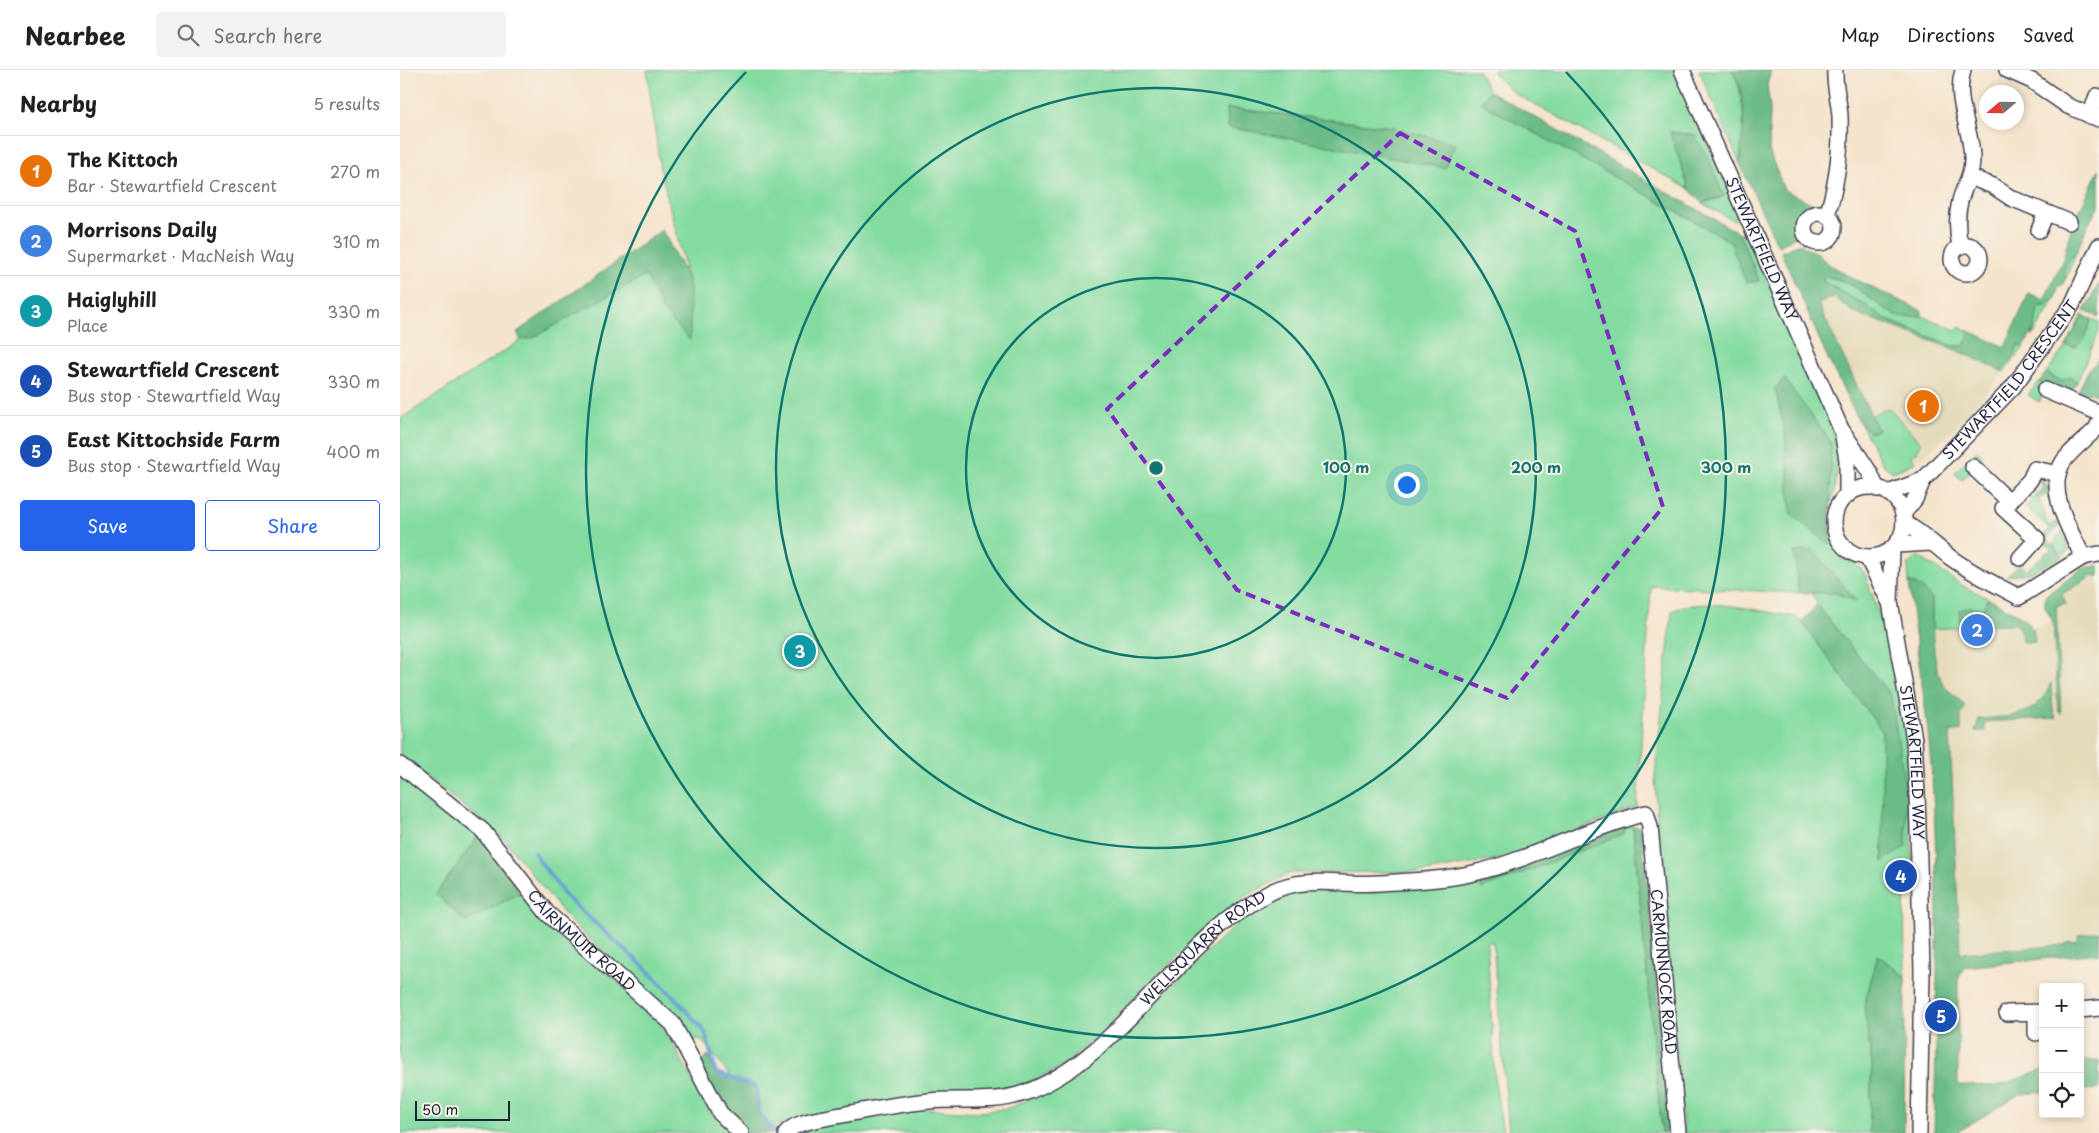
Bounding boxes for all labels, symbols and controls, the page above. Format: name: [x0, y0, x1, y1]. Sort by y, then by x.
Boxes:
search box: [156, 12, 506, 57]
text: Nearbee: [25, 17, 126, 53]
icon: search: [174, 21, 202, 49]
text: Search here: [214, 21, 322, 49]
text: Map: [1841, 21, 1879, 48]
text: Directions: [1907, 21, 1995, 48]
text: Saved: [2023, 21, 2074, 48]
north arrow: [1979, 85, 2024, 130]
text: Nearby: [20, 87, 97, 119]
text: 5 results: [313, 91, 380, 115]
text: The Kittoch: [67, 145, 178, 173]
text: 1: [32, 159, 40, 183]
text: 270 m: [330, 159, 380, 183]
text: Bar · Stewartfield Crescent: [67, 173, 277, 197]
street label: STEWARTFIELD WAY: [1721, 173, 1805, 325]
text: Morrisons Daily: [67, 215, 217, 243]
text: 2: [30, 229, 42, 253]
text: 310 m: [332, 229, 380, 253]
text: Supermarket · MacNeish Way: [67, 243, 294, 267]
text: Haiglyhill: [67, 285, 156, 313]
street label: STEWARTFIELD CRESCENT: [1936, 294, 2082, 464]
text: 3: [31, 299, 41, 323]
text: 330 m: [327, 299, 380, 323]
text: Place: [67, 313, 108, 337]
text: Stewartfield Crescent: [67, 355, 279, 383]
text: 4: [31, 369, 41, 393]
text: 330 m: [327, 369, 380, 393]
text: Bus stop · Stewartfield Way: [67, 383, 281, 407]
pin: 1: [1907, 387, 1939, 425]
text: East Kittochside Farm: [67, 425, 280, 453]
text: 5: [31, 439, 41, 463]
text: 400 m: [327, 439, 380, 463]
text: Bus stop · Stewartfield Way: [67, 453, 281, 477]
text: 100 m: [1323, 455, 1369, 478]
text: 200 m: [1511, 455, 1561, 478]
text: 300 m: [1701, 455, 1751, 478]
centre of rings: [1147, 459, 1165, 477]
your location: [1394, 472, 1420, 498]
button: Save: [20, 500, 195, 551]
button: Share: [205, 500, 380, 551]
pin: 2: [1961, 611, 1993, 649]
pin: 3: [784, 632, 816, 670]
street label: STEWARTFIELD WAY: [1895, 683, 1931, 840]
pin: 4: [1885, 857, 1917, 895]
street label: CAIRNMUIR ROAD: [523, 884, 642, 996]
street label: WELLSQUARRY ROAD: [1134, 884, 1270, 1010]
street label: CARMUNNOCK ROAD: [1646, 888, 1684, 1055]
map controls: [2039, 983, 2084, 1118]
button: +: [2039, 983, 2084, 1028]
pin: 5: [1925, 997, 1957, 1035]
button: −: [2039, 1028, 2084, 1073]
button: locate: [2039, 1073, 2084, 1118]
scale bar: [415, 1098, 510, 1121]
text: 50 m: [422, 1099, 458, 1120]

